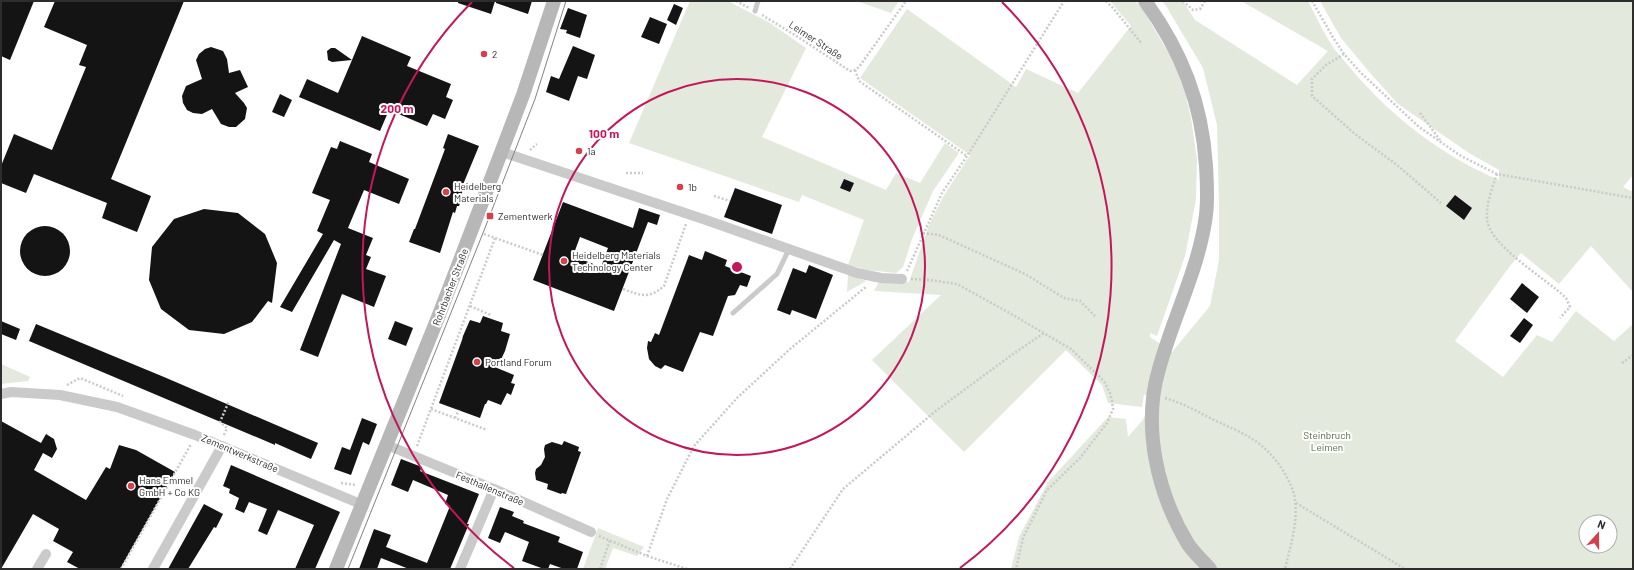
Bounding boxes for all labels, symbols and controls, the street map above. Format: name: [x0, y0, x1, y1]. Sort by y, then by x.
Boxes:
street label: Leimer Straße: [787, 18, 845, 62]
place label: 2: [492, 48, 497, 60]
marker: 2: [479, 49, 489, 59]
text: 200 m: [381, 101, 413, 115]
text: 100 m: [589, 126, 619, 140]
place label: 1a: [587, 145, 596, 157]
marker: 1a: [574, 146, 584, 156]
place label: Heidelberg Materials: [454, 180, 501, 204]
place label: 1b: [688, 181, 697, 193]
marker: 1b: [675, 182, 685, 192]
marker: Heidelberg Materials: [441, 187, 451, 197]
place label: Zementwerk: [498, 210, 552, 222]
marker: Zementwerk: [485, 211, 495, 221]
street label: Rohrbacher Straße: [430, 247, 470, 327]
place label: Heidelberg Materials Technology Center: [572, 249, 661, 273]
marker: Heidelberg Materials Technology Center: [559, 256, 569, 266]
centre of rings: [730, 260, 744, 274]
place label: Portland Forum: [485, 356, 552, 368]
marker: Portland Forum: [472, 357, 482, 367]
park label: Steinbruch Leimen: [1303, 429, 1351, 453]
street label: Zementwerkstraße: [200, 431, 280, 475]
street label: Festhallenstraße: [454, 468, 526, 508]
place label: Hans Emmel GmbH + Co KG: [139, 474, 200, 498]
marker: Hans Emmel GmbH + Co KG: [126, 481, 136, 491]
north arrow: [1578, 514, 1618, 554]
text: N: [1596, 517, 1608, 532]

